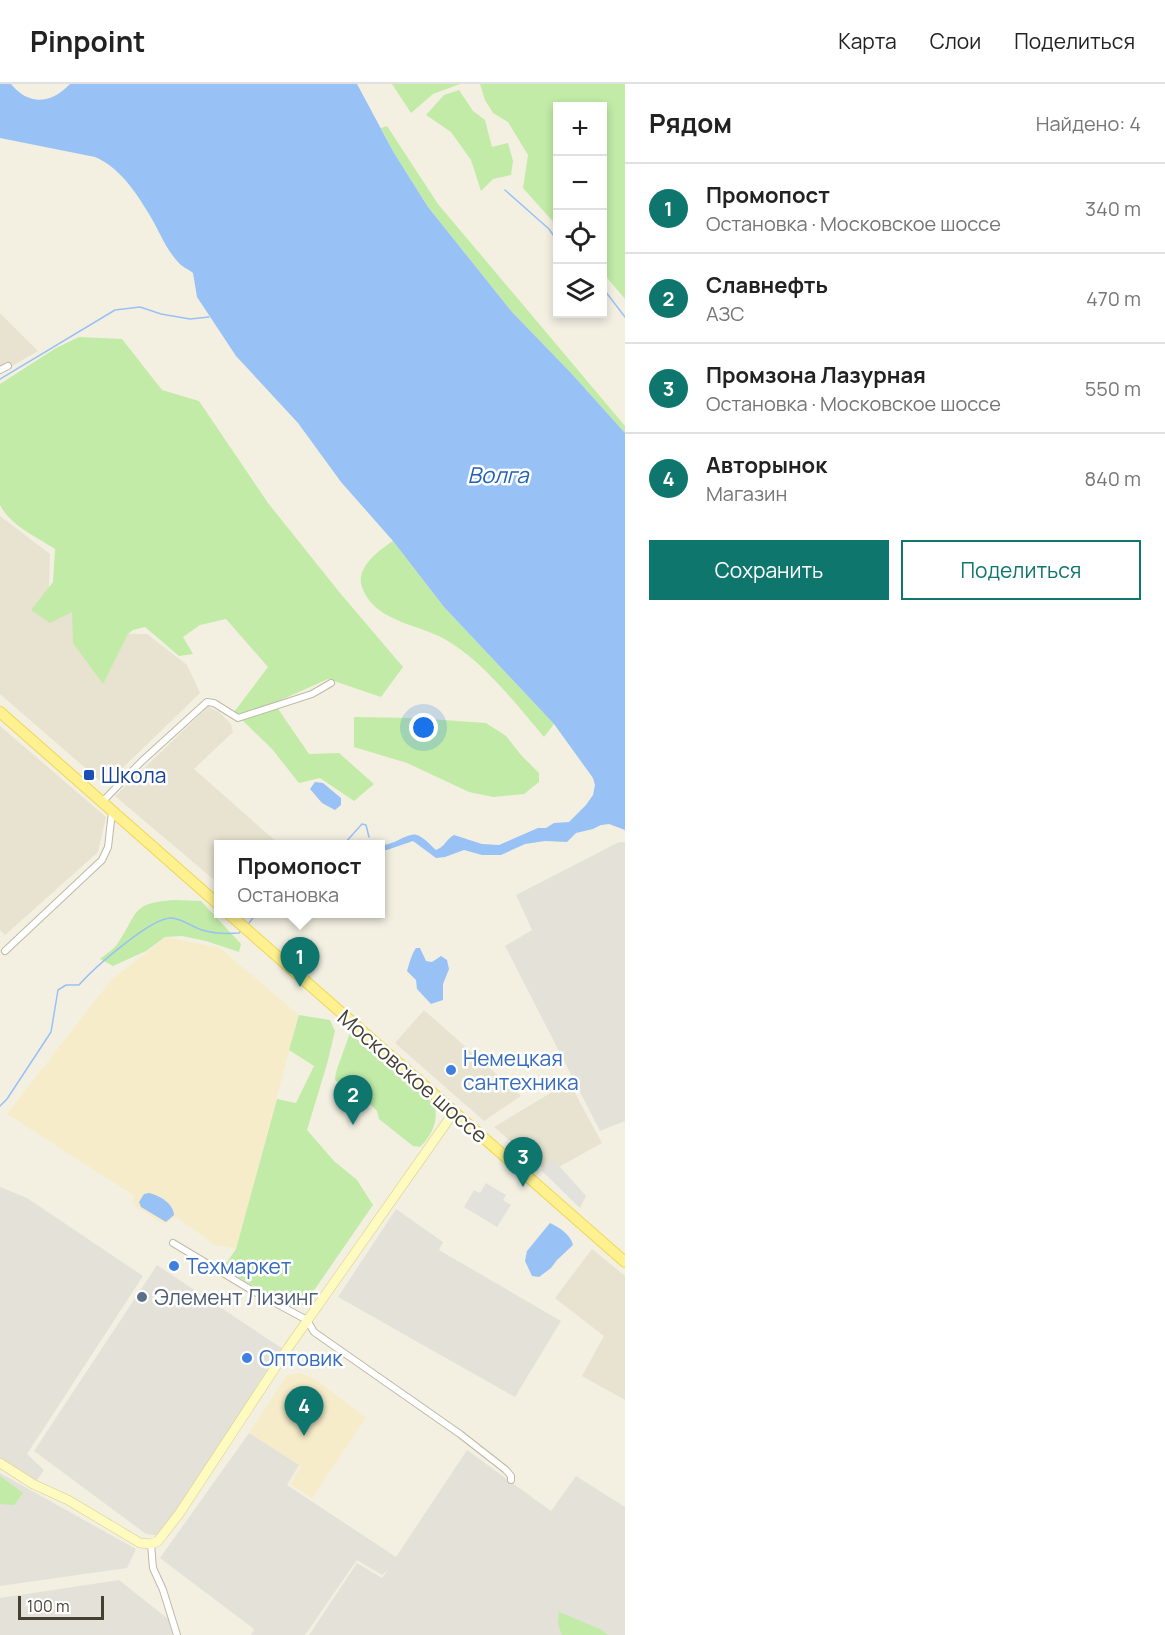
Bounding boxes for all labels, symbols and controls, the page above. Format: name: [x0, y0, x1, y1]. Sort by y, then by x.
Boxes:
text: Pinpoint: [30, 22, 145, 60]
text: Карта: [838, 27, 897, 55]
text: Слои: [930, 27, 981, 55]
text: Поделиться: [1014, 27, 1135, 55]
map controls: [553, 102, 607, 318]
button: +: [553, 102, 607, 156]
text: Рядом: [649, 105, 732, 141]
text: Найдено: 4: [1036, 110, 1141, 137]
button: −: [553, 156, 607, 210]
text: Промопост: [706, 180, 830, 210]
text: 1: [664, 195, 673, 222]
text: 340 m: [1085, 195, 1141, 222]
button: locate: [553, 210, 607, 264]
text: Остановка · Московское шоссе: [706, 210, 1001, 237]
button: layers: [553, 264, 607, 318]
text: Славнефть: [706, 270, 828, 300]
text: 2: [663, 285, 674, 312]
text: 470 m: [1086, 285, 1141, 312]
text: АЗС: [706, 300, 745, 327]
text: Промзона Лазурная: [706, 360, 926, 390]
text: 3: [663, 375, 674, 402]
text: 550 m: [1085, 375, 1141, 402]
text: Остановка · Московское шоссе: [706, 390, 1001, 417]
text: Авторынок: [706, 450, 827, 480]
water label: Волга: [467, 460, 530, 490]
text: 4: [662, 465, 675, 492]
text: 840 m: [1084, 465, 1141, 492]
text: Магазин: [706, 480, 787, 507]
button: Сохранить: [649, 540, 889, 600]
button: Поделиться: [901, 540, 1141, 600]
your location: [409, 713, 438, 742]
place label: Школа: [101, 761, 166, 789]
marker: Школа: [82, 768, 96, 782]
popup: [214, 840, 385, 918]
text: Промопост: [238, 851, 361, 881]
text: Остановка: [238, 881, 339, 908]
pin: 1: [280, 938, 320, 987]
street label: Московское шоссе: [332, 1003, 494, 1149]
place label: Немецкая сантехника: [463, 1044, 579, 1096]
marker: Немецкая сантехника: [444, 1063, 458, 1077]
pin: 2: [334, 1076, 372, 1125]
pin: 3: [504, 1138, 542, 1187]
place label: Техмаркет: [186, 1252, 292, 1280]
marker: Техмаркет: [167, 1259, 181, 1273]
place label: Элемент Лизинг: [154, 1283, 318, 1311]
marker: Элемент Лизинг: [135, 1290, 149, 1304]
place label: Оптовик: [259, 1344, 343, 1372]
marker: Оптовик: [240, 1351, 254, 1365]
pin: 4: [284, 1386, 324, 1436]
scale bar: [18, 1593, 104, 1620]
text: 100 m: [27, 1595, 70, 1617]

